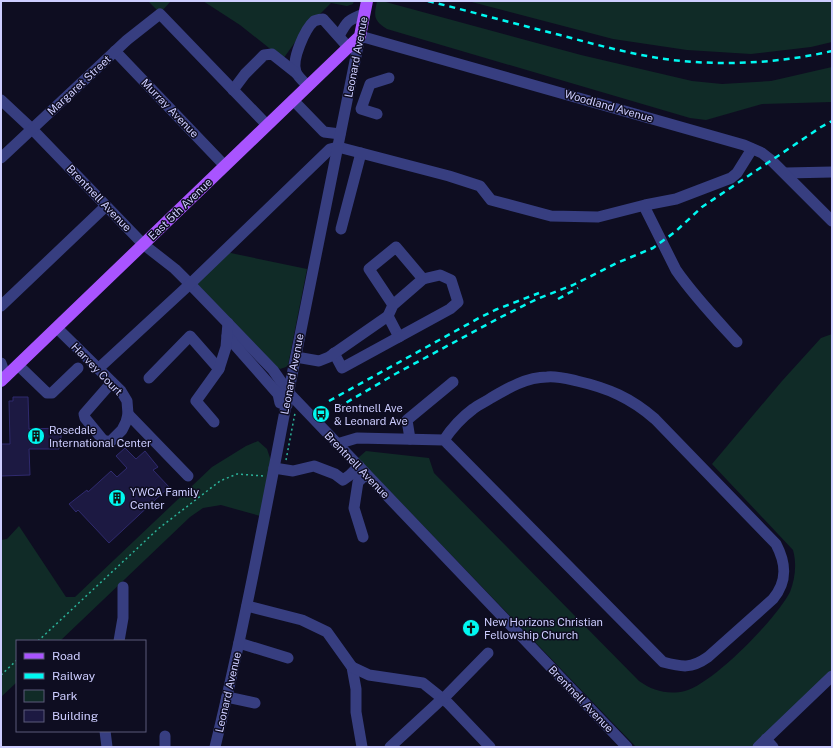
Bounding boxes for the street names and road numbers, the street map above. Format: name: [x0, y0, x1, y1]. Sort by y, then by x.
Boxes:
street label: Leonard Avenue: [342, 15, 370, 99]
street label: Margaret Street: [45, 53, 113, 117]
street label: Murray Avenue: [139, 76, 201, 140]
street label: Woodland Avenue: [563, 88, 655, 124]
street label: Brentnell Avenue: [64, 162, 134, 234]
street label: East 5th Avenue: [146, 176, 214, 242]
street label: Leonard Avenue: [278, 332, 306, 416]
street label: Harvey Court: [69, 340, 125, 398]
street label: Brentnell Avenue: [322, 429, 392, 501]
street label: Leonard Avenue: [213, 651, 243, 733]
street label: Brentnell Avenue: [546, 663, 616, 735]

